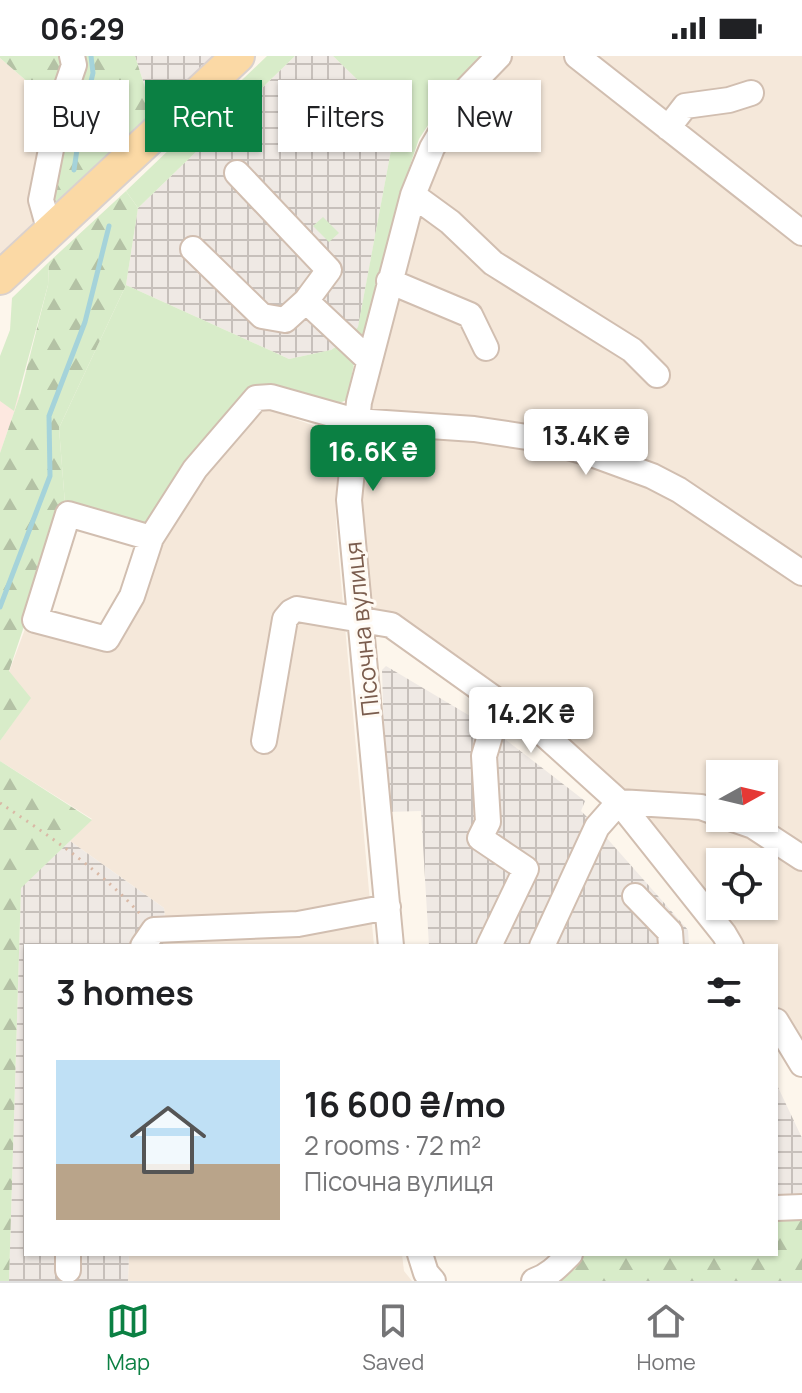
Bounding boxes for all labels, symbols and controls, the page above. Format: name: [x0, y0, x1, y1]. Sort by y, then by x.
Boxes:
text: 06:29: [40, 8, 125, 49]
chip: Buy: [24, 80, 129, 152]
chip: Rent: [145, 80, 262, 152]
chip: Filters: [278, 80, 412, 152]
chip: New: [428, 80, 541, 152]
pin: 13.4K ₴: [512, 409, 660, 477]
text: 13.4K ₴: [542, 417, 630, 453]
pin: 16.6K ₴: [299, 425, 447, 493]
text: 16.6K ₴: [328, 433, 418, 469]
street label: Пісочна вулиця: [335, 540, 387, 718]
pin: 14.2K ₴: [457, 687, 605, 755]
text: 14.2K ₴: [487, 695, 575, 731]
north arrow: [706, 760, 778, 832]
map controls: [706, 760, 778, 920]
button: locate: [706, 848, 778, 920]
text: 3 homes: [56, 969, 194, 1015]
icon: filters: [702, 970, 746, 1014]
text: 16 600 ₴/mo: [304, 1081, 506, 1127]
icon: home: [120, 1092, 216, 1188]
text: 2 rooms · 72 m²: [304, 1127, 481, 1163]
text: Пісочна вулиця: [304, 1163, 494, 1199]
tab: Map: [106, 1299, 150, 1377]
tab: Saved: [362, 1299, 424, 1377]
tab: Home: [636, 1299, 696, 1377]

